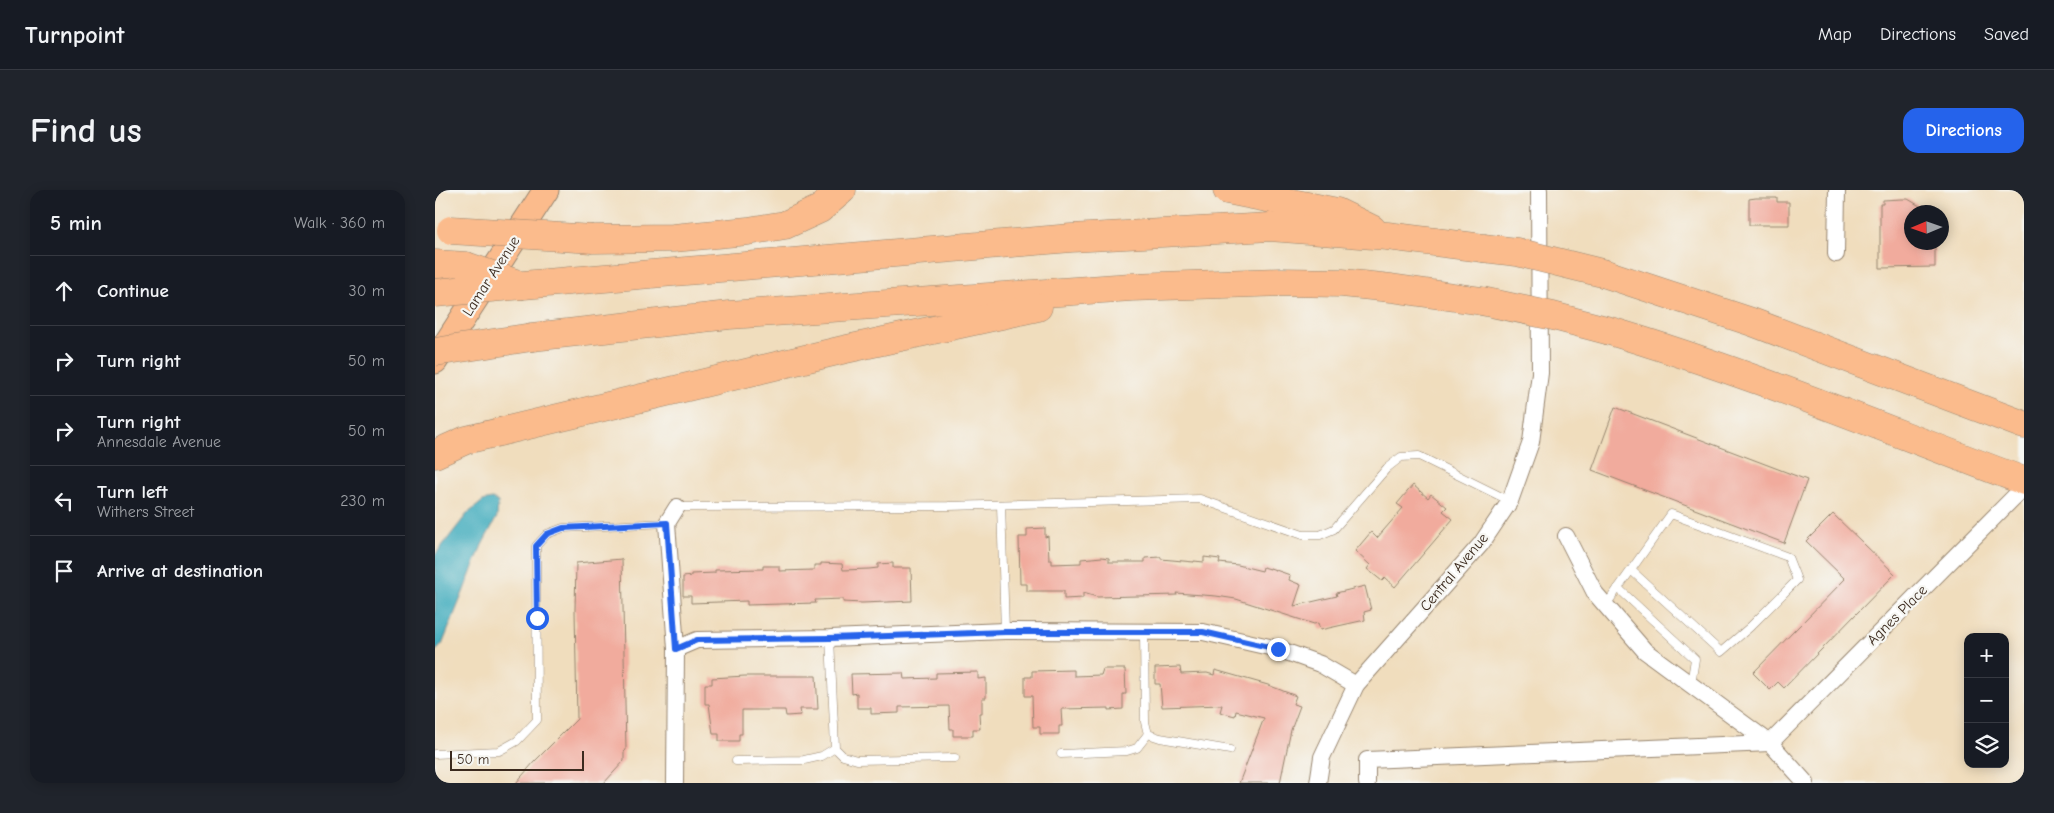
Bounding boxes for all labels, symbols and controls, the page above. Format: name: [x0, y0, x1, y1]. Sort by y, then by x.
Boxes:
text: Turnpoint: [25, 21, 124, 49]
text: Map: [1818, 24, 1852, 45]
text: Directions: [1880, 24, 1956, 45]
text: Saved: [1984, 24, 2029, 45]
button: Directions: [1903, 108, 2024, 153]
text: Find us: [30, 110, 142, 151]
north arrow: [1904, 205, 1949, 250]
text: 5 min: [50, 211, 102, 235]
text: Walk · 360 m: [294, 214, 385, 232]
street label: Lamar Avenue: [458, 232, 524, 319]
icon: ahead: [50, 277, 78, 305]
text: Continue: [97, 280, 169, 302]
text: 30 m: [349, 282, 385, 300]
icon: right: [50, 347, 78, 375]
text: Turn right: [97, 350, 181, 372]
text: 50 m: [348, 352, 385, 370]
text: Turn right: [97, 411, 181, 433]
icon: right: [50, 417, 78, 445]
text: 50 m: [348, 422, 385, 440]
text: Annesdale Avenue: [97, 433, 221, 451]
text: Turn left: [97, 481, 168, 503]
icon: left: [50, 487, 78, 515]
text: 230 m: [340, 492, 385, 510]
text: Withers Street: [97, 503, 194, 521]
street label: Central Avenue: [1416, 529, 1492, 615]
icon: arrive: [50, 557, 78, 585]
text: Arrive at destination: [97, 560, 263, 582]
street label: Agnes Place: [1863, 581, 1931, 649]
route start: [526, 607, 549, 630]
map controls: [1964, 633, 2009, 768]
button: +: [1964, 633, 2009, 678]
route end: [1267, 638, 1290, 661]
button: −: [1964, 678, 2009, 723]
button: layers: [1964, 723, 2009, 768]
scale bar: [450, 748, 584, 771]
text: 50 m: [457, 751, 489, 768]

